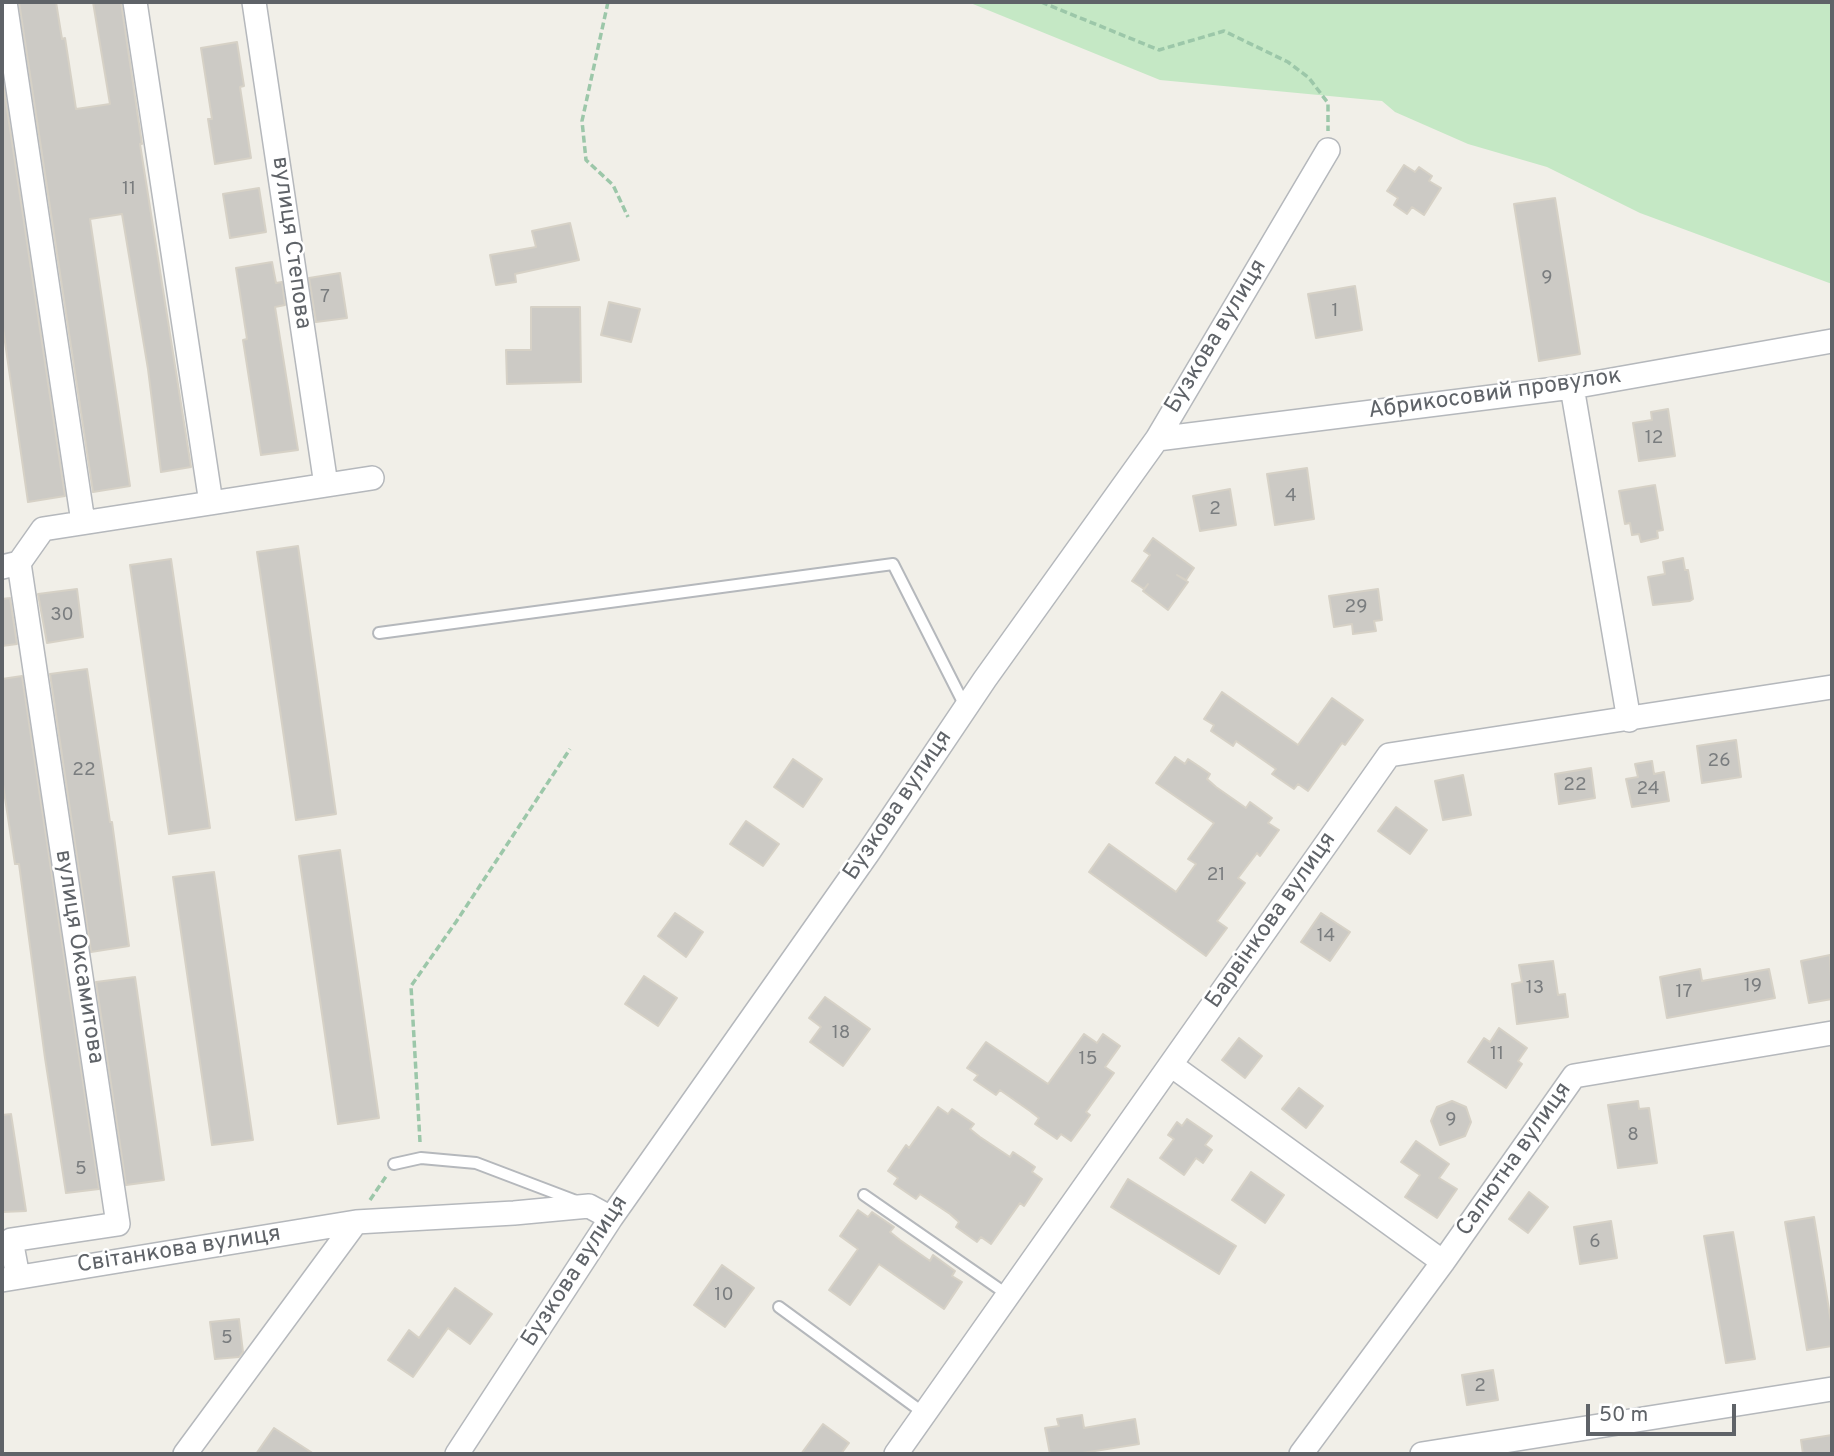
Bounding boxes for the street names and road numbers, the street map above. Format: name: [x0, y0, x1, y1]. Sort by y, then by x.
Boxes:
street label: вулиця Степова: [264, 155, 316, 331]
street label: Бузкова вулиця: [1160, 255, 1274, 419]
street label: Абрикосовий провулок: [1367, 364, 1623, 426]
street label: Бузкова вулиця: [839, 726, 959, 886]
street label: Барвінкова вулиця: [1201, 828, 1343, 1014]
street label: вулиця Оксамитова: [47, 848, 109, 1066]
street label: Салютна вулиця: [1452, 1078, 1578, 1242]
street label: Бузкова вулиця: [517, 1191, 635, 1353]
street label: Світанкова вулиця: [75, 1221, 283, 1281]

